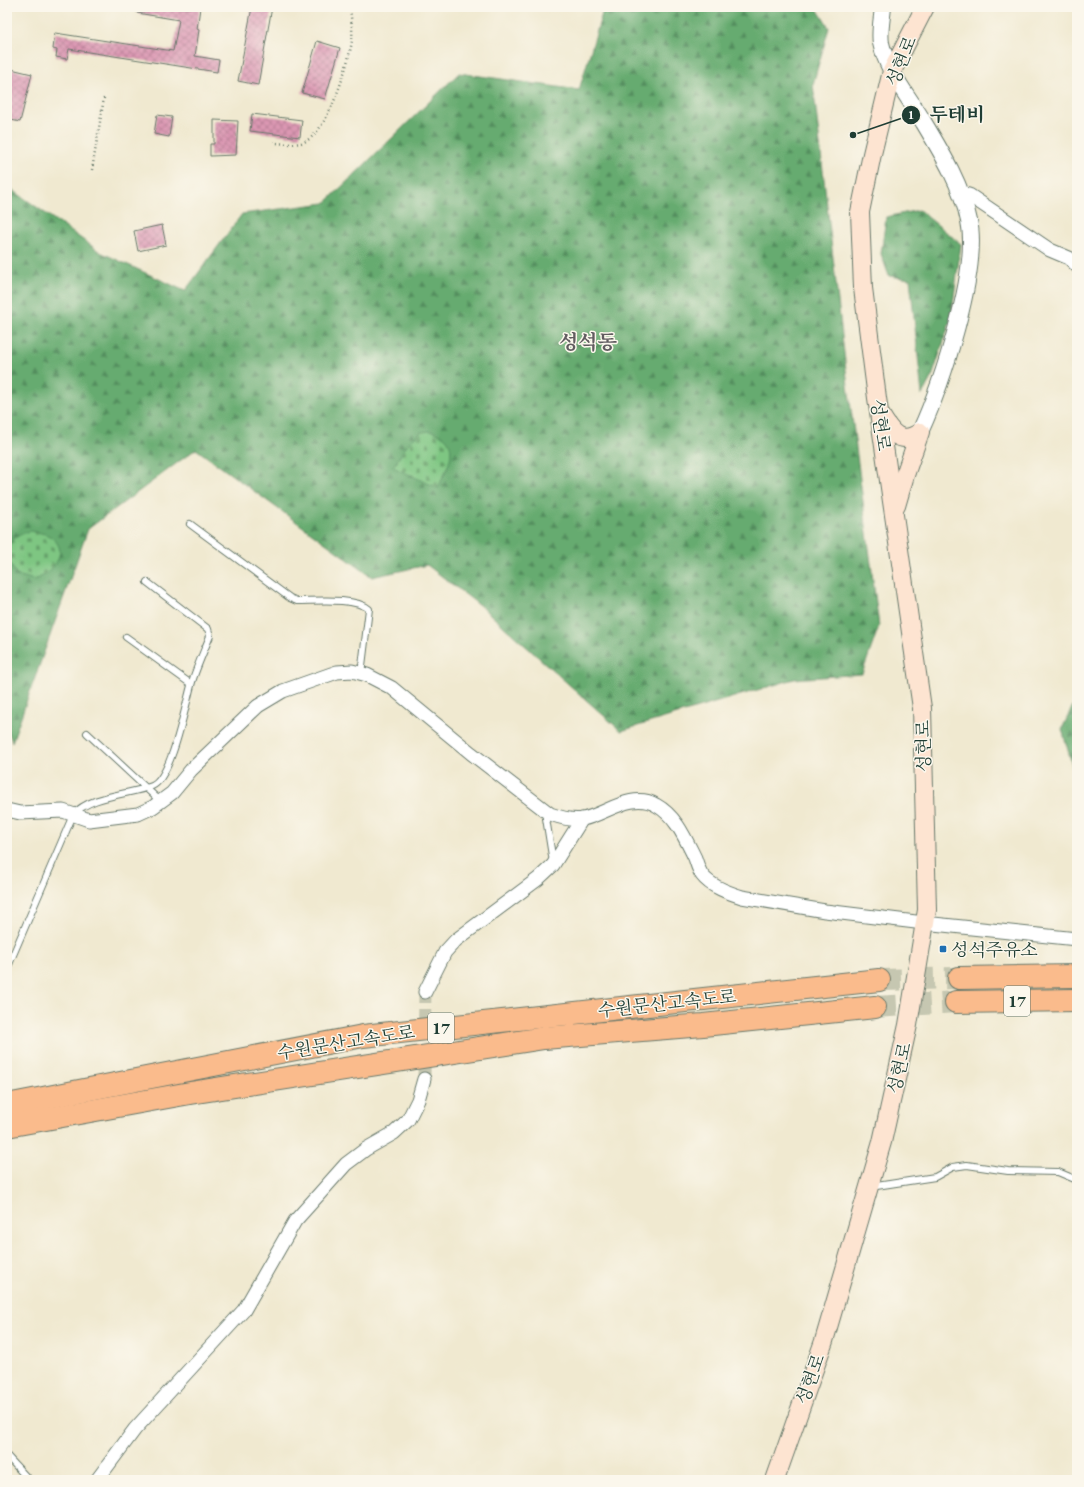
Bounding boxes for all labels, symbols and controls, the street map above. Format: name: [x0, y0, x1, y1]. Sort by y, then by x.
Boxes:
street label: 성현로: [881, 33, 921, 89]
callout: 두테비: [901, 99, 992, 130]
text: 두테비: [929, 102, 985, 127]
text: 1: [908, 107, 914, 123]
district label: 성석동: [559, 329, 618, 355]
street label: 성현로: [866, 398, 896, 452]
street label: 성현로: [911, 720, 935, 772]
place label: 성석주유소: [951, 938, 1038, 961]
marker: 성석주유소: [938, 944, 948, 954]
street label: 수원문산고속도로: [597, 984, 737, 1022]
road number: 17: [1004, 986, 1030, 1016]
road number: 17: [428, 1013, 454, 1043]
street label: 수원문산고속도로: [276, 1020, 416, 1064]
street label: 성현로: [882, 1040, 916, 1096]
street label: 성현로: [790, 1351, 830, 1407]

